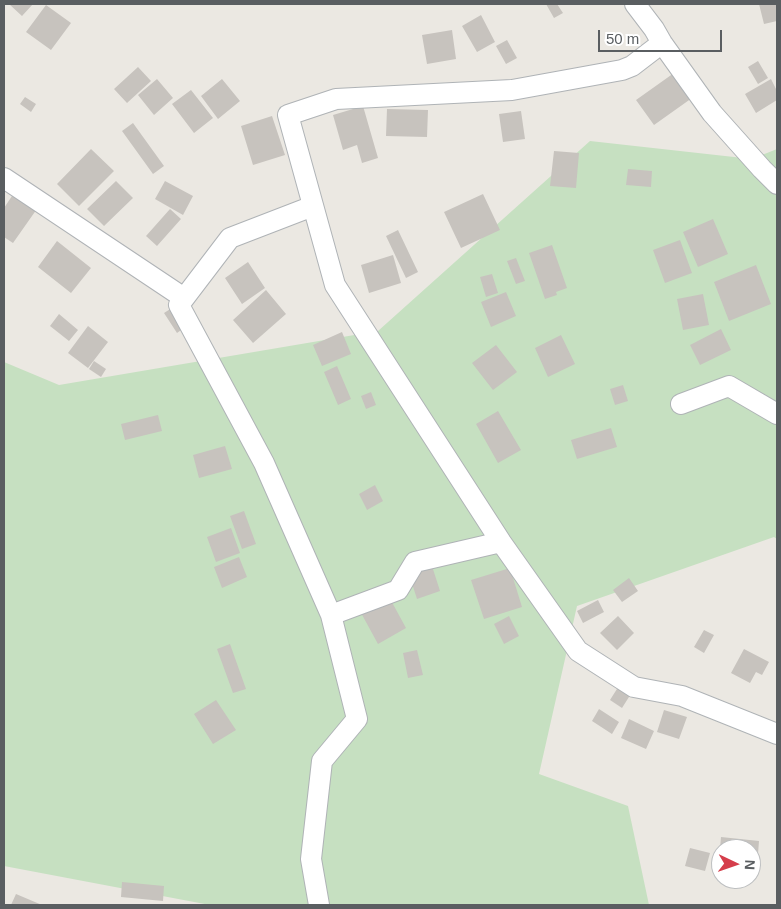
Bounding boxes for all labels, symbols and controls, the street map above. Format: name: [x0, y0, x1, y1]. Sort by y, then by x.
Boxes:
scale bar: [601, 20, 725, 52]
text: 50 m: [606, 30, 639, 47]
north arrow: [711, 839, 761, 889]
text: N: [742, 859, 758, 870]

